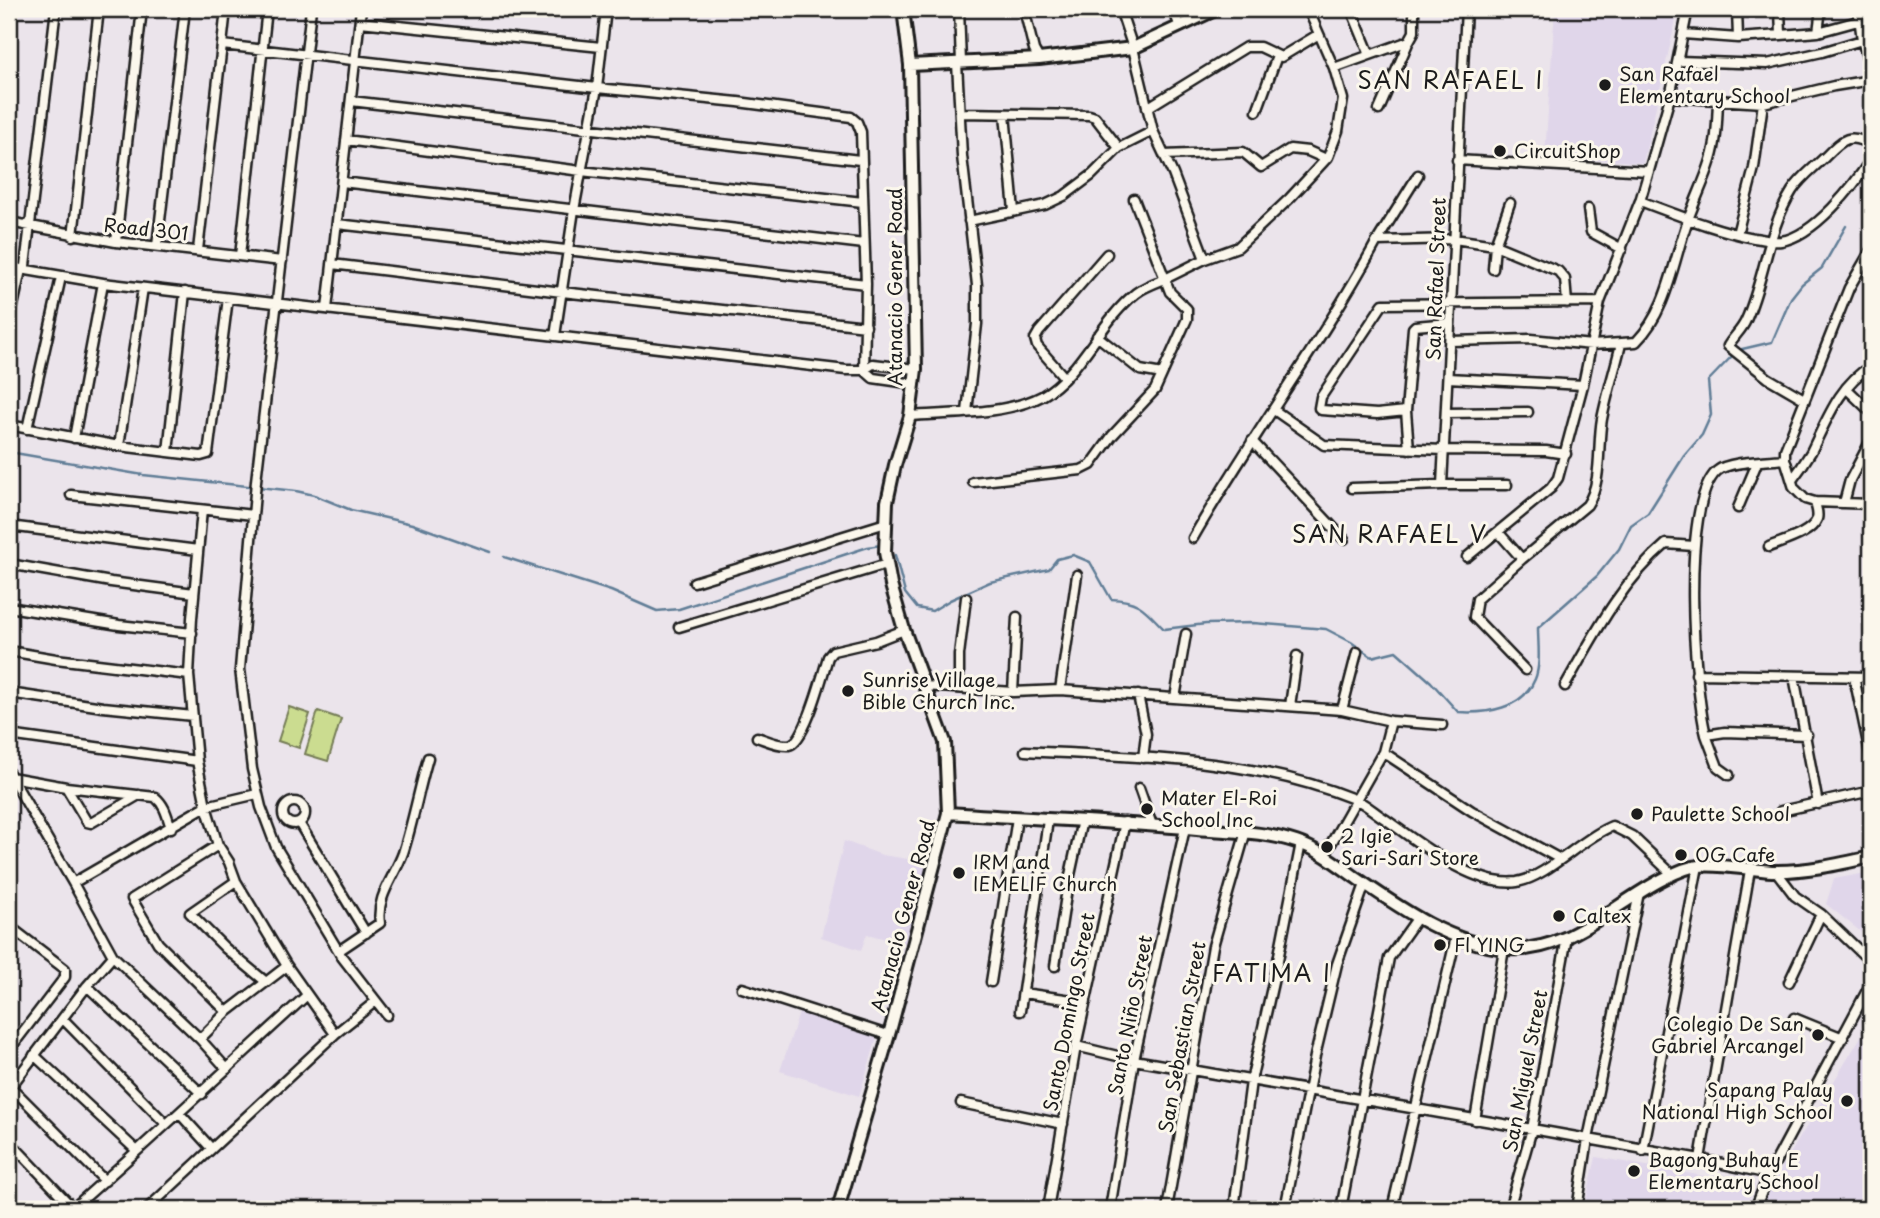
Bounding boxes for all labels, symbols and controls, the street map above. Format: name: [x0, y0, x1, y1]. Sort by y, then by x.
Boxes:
place label: San Rafael Elementary School: [1619, 59, 1790, 109]
district label: SAN RAFAEL I: [1357, 62, 1545, 97]
marker: San Rafael Elementary School: [1597, 77, 1613, 93]
place label: CircuitShop: [1514, 136, 1621, 164]
marker: CircuitShop: [1492, 143, 1508, 159]
street label: Atanacio Gener Road: [880, 188, 908, 386]
street label: San Rafael Street: [1418, 197, 1452, 361]
street label: Road 301: [102, 210, 190, 246]
district label: SAN RAFAEL V: [1292, 516, 1488, 551]
place label: Sunrise Village Bible Church Inc.: [862, 665, 1016, 715]
marker: Sunrise Village Bible Church Inc.: [840, 683, 856, 699]
place label: Mater El-Roi School Inc: [1161, 783, 1277, 833]
place label: Paulette School: [1651, 799, 1790, 827]
marker: Mater El-Roi School Inc: [1139, 801, 1155, 817]
marker: Paulette School: [1629, 806, 1645, 822]
street label: Atanacio Gener Road: [863, 816, 941, 1015]
place label: 2 Igie Sari-Sari Store: [1341, 821, 1479, 871]
marker: 2 Igie Sari-Sari Store: [1319, 839, 1335, 855]
place label: OG Cafe: [1695, 840, 1775, 868]
place label: IRM and IEMELIF Church: [973, 847, 1117, 897]
marker: OG Cafe: [1673, 847, 1689, 863]
marker: IRM and IEMELIF Church: [951, 865, 967, 881]
place label: Caltex: [1573, 901, 1631, 929]
marker: Caltex: [1551, 908, 1567, 924]
street label: Santo Domingo Street: [1035, 910, 1101, 1113]
place label: FI YING: [1454, 930, 1525, 958]
street label: Santo Niño Street: [1100, 932, 1158, 1097]
marker: FI YING: [1432, 937, 1448, 953]
street label: San Sebastian Street: [1150, 939, 1212, 1135]
district label: FATIMA I: [1212, 955, 1332, 990]
street label: San Miguel Street: [1495, 987, 1554, 1154]
place label: Colegio De San Gabriel Arcangel: [1651, 1009, 1804, 1059]
marker: Colegio De San Gabriel Arcangel: [1810, 1027, 1826, 1043]
place label: Sapang Palay National High School: [1642, 1075, 1833, 1125]
marker: Sapang Palay National High School: [1839, 1093, 1855, 1109]
place label: Bagong Buhay E Elementary School: [1648, 1145, 1819, 1195]
marker: Bagong Buhay E Elementary School: [1626, 1163, 1642, 1179]

